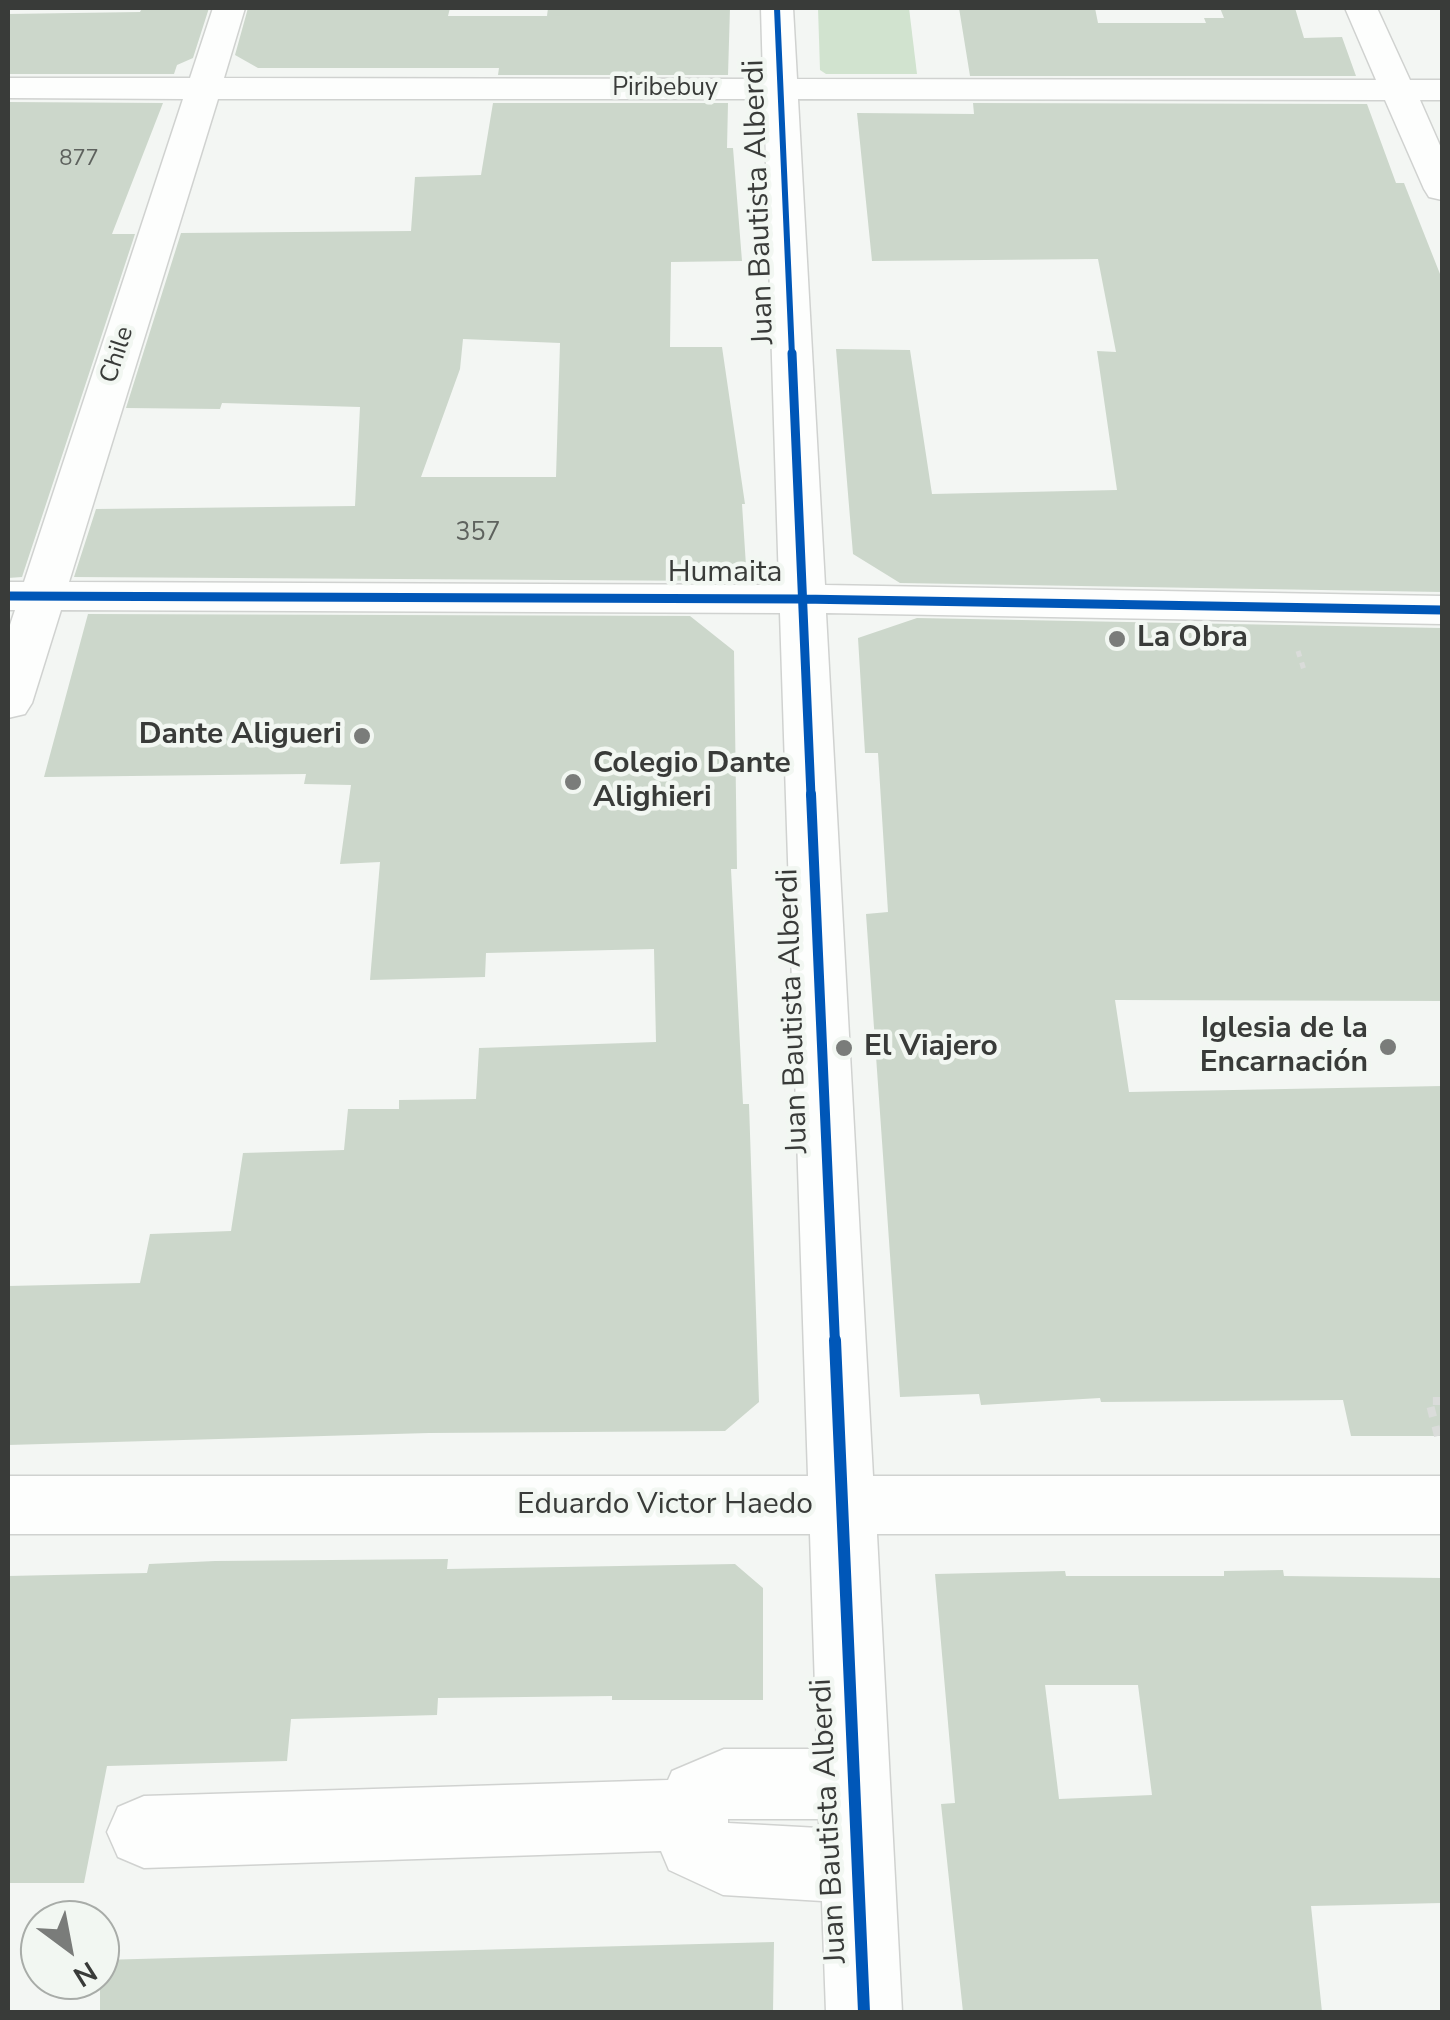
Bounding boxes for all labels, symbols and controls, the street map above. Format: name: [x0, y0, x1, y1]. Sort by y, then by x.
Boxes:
street label: Juan Bautista Alberdi: [737, 59, 783, 345]
street label: Piribebuy: [612, 74, 718, 104]
house number: 877: [59, 147, 99, 173]
street label: Chile: [95, 323, 141, 387]
house number: 357: [456, 519, 500, 549]
street label: Humaita: [668, 556, 782, 592]
place label: La Obra: [1137, 621, 1248, 657]
marker: La Obra: [1106, 628, 1128, 650]
place label: Dante Aligueri: [139, 718, 342, 754]
marker: Dante Aligueri: [351, 725, 373, 747]
place label: Colegio Dante Alighieri: [593, 747, 791, 818]
marker: Colegio Dante Alighieri: [562, 771, 584, 793]
street label: Juan Bautista Alberdi: [771, 868, 817, 1154]
place label: Iglesia de la Encarnación: [1200, 1012, 1368, 1082]
place label: El Viajero: [864, 1030, 998, 1066]
marker: Iglesia de la Encarnación: [1377, 1036, 1399, 1058]
marker: El Viajero: [833, 1037, 855, 1059]
street label: Eduardo Victor Haedo: [517, 1488, 813, 1524]
street label: Juan Bautista Alberdi: [805, 1678, 855, 1964]
north arrow: [20, 1900, 120, 2000]
text: N: [66, 1952, 104, 1995]

